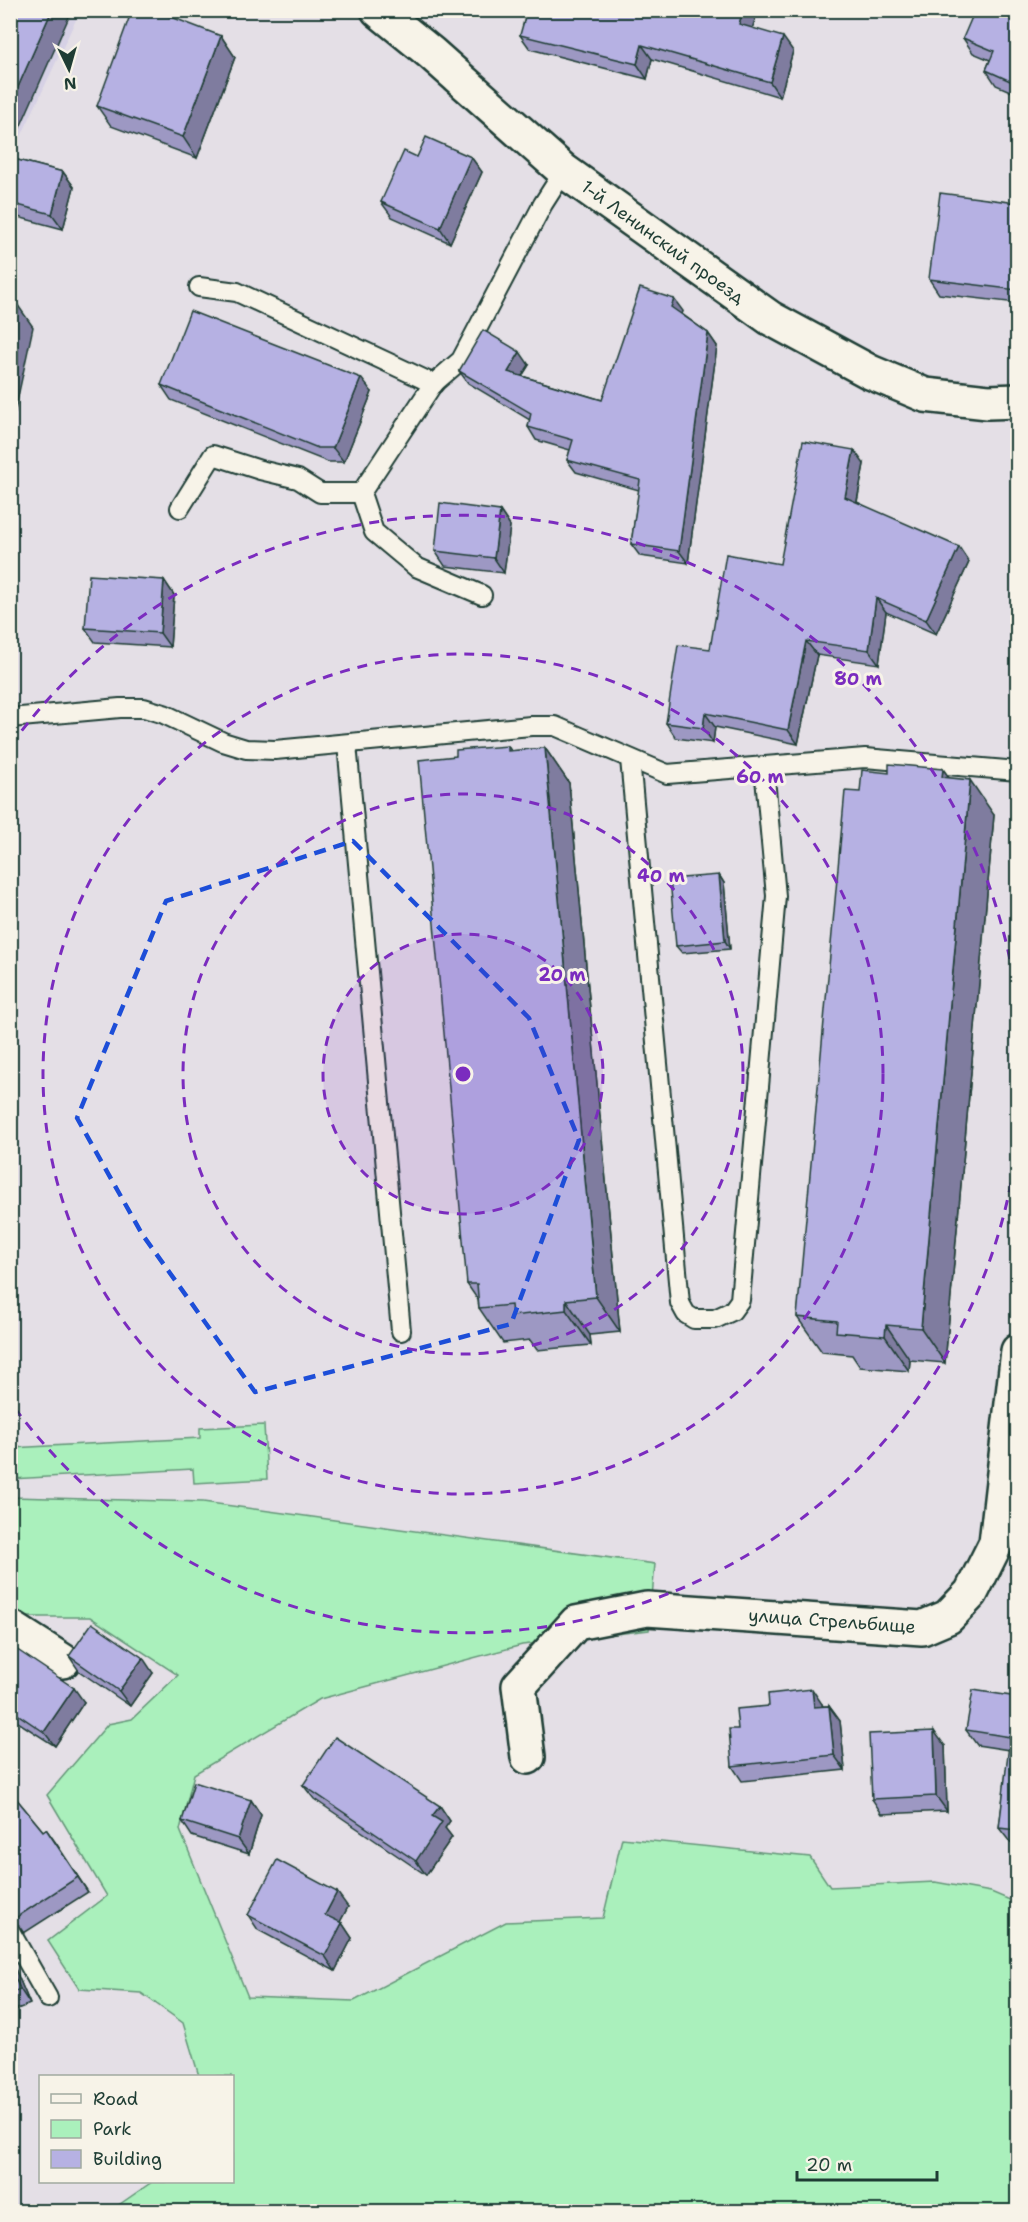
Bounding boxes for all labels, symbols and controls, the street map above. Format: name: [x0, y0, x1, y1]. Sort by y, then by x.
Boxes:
north arrow: [39, 39, 99, 99]
text: N: [63, 72, 77, 94]
street label: 1-й Ленинский проезд: [577, 175, 750, 310]
text: 80 m: [834, 667, 882, 691]
text: 60 m: [736, 765, 784, 789]
text: 40 m: [637, 864, 685, 888]
text: 20 m: [538, 963, 586, 987]
centre of rings: [453, 1064, 473, 1084]
street label: улица Стрельбище: [747, 1603, 917, 1639]
legend: [39, 2075, 234, 2183]
text: Road: [93, 2087, 138, 2111]
text: Park: [93, 2117, 132, 2141]
scale bar: [797, 2144, 936, 2182]
text: Building: [93, 2147, 162, 2171]
text: 20 m: [806, 2153, 852, 2177]

